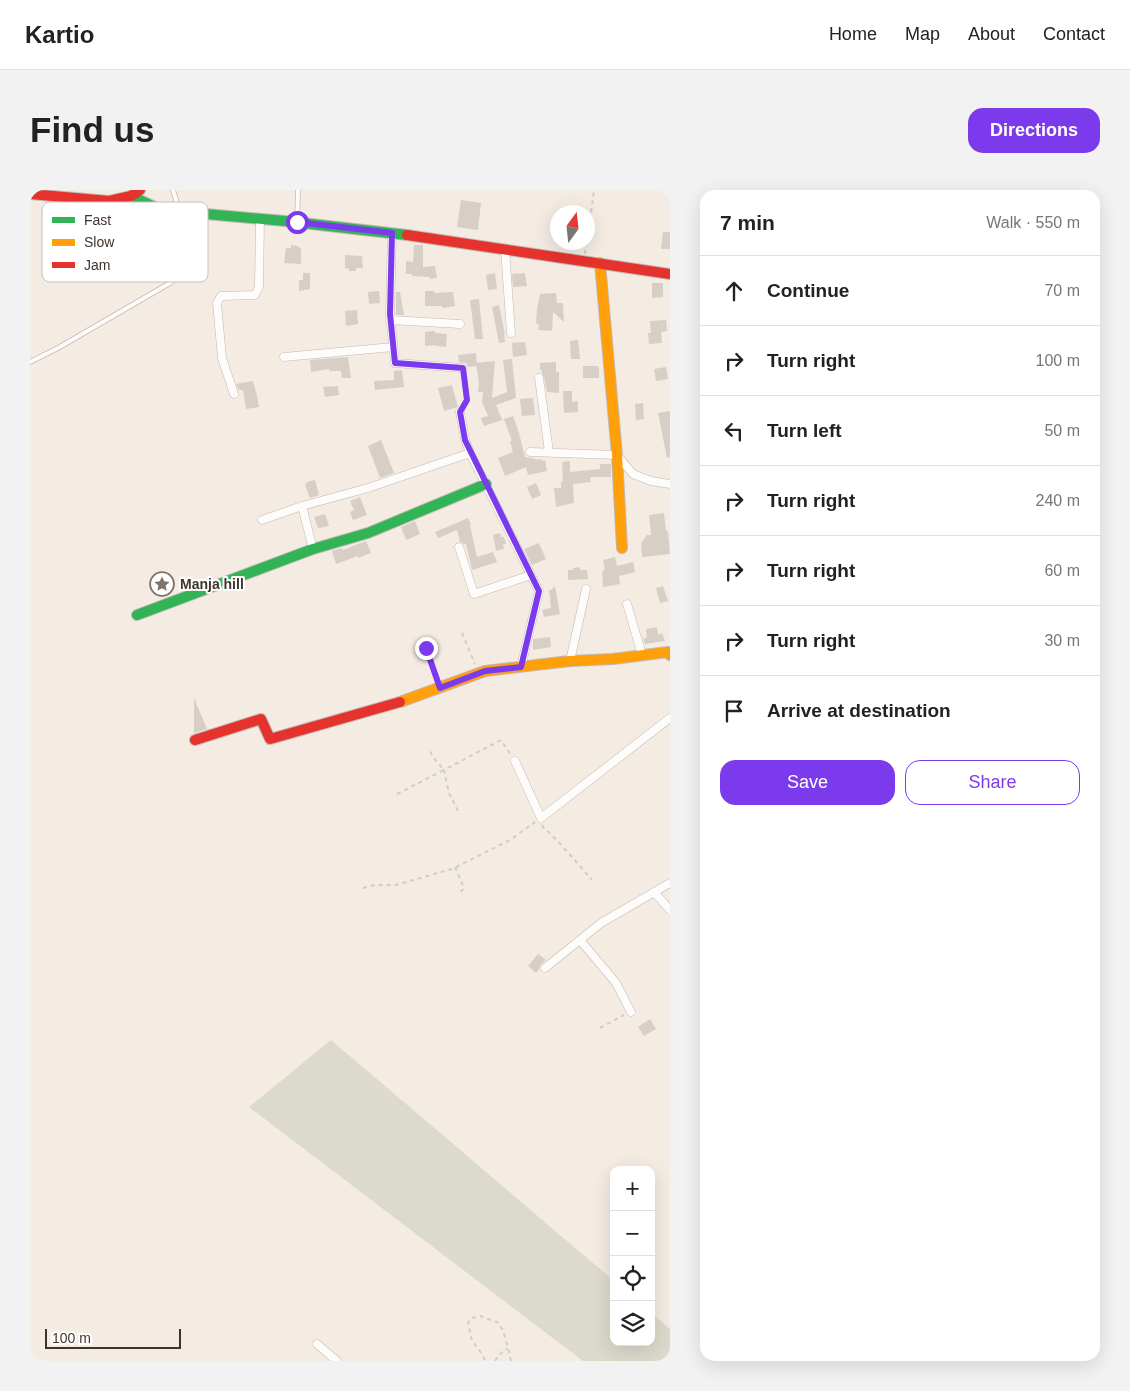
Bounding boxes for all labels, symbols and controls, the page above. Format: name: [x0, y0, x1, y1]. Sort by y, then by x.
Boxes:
text: Kartio: [25, 21, 94, 48]
text: Home: [829, 24, 877, 44]
text: Map: [905, 24, 940, 44]
text: About: [968, 24, 1015, 44]
text: Contact: [1043, 24, 1105, 44]
button: Directions: [968, 108, 1100, 153]
text: Find us: [30, 110, 154, 149]
legend: [42, 202, 208, 282]
north arrow: [550, 205, 595, 250]
route start: [286, 211, 309, 234]
text: 7 min: [720, 211, 775, 234]
text: Fast: [84, 212, 111, 228]
text: Walk · 550 m: [986, 214, 1080, 231]
text: Slow: [84, 234, 115, 250]
text: Jam: [84, 257, 110, 273]
icon: ahead: [720, 277, 748, 305]
text: Continue: [767, 280, 849, 301]
text: 70 m: [1044, 282, 1080, 299]
icon: right: [720, 347, 748, 375]
text: Turn right: [767, 350, 855, 371]
text: 100 m: [1036, 352, 1080, 369]
icon: left: [720, 417, 748, 445]
text: Turn left: [767, 420, 842, 441]
text: 50 m: [1044, 422, 1080, 439]
icon: right: [720, 487, 748, 515]
text: Turn right: [767, 490, 855, 511]
text: 240 m: [1036, 492, 1080, 509]
icon: right: [720, 557, 748, 585]
text: Turn right: [767, 560, 855, 581]
text: 60 m: [1044, 562, 1080, 579]
place icon: Manja hill: [149, 571, 175, 597]
place label: Manja hill: [180, 576, 244, 592]
icon: right: [720, 627, 748, 655]
text: Turn right: [767, 630, 855, 651]
text: 30 m: [1044, 632, 1080, 649]
route end: [415, 637, 438, 660]
icon: arrive: [720, 697, 748, 725]
text: Arrive at destination: [767, 700, 951, 721]
button: Save: [720, 760, 895, 805]
button: Share: [905, 760, 1080, 805]
map controls: [610, 1166, 655, 1346]
button: +: [610, 1166, 655, 1211]
button: −: [610, 1211, 655, 1256]
button: locate: [610, 1256, 655, 1301]
button: layers: [610, 1301, 655, 1346]
scale bar: [45, 1326, 181, 1349]
text: 100 m: [52, 1330, 91, 1346]

